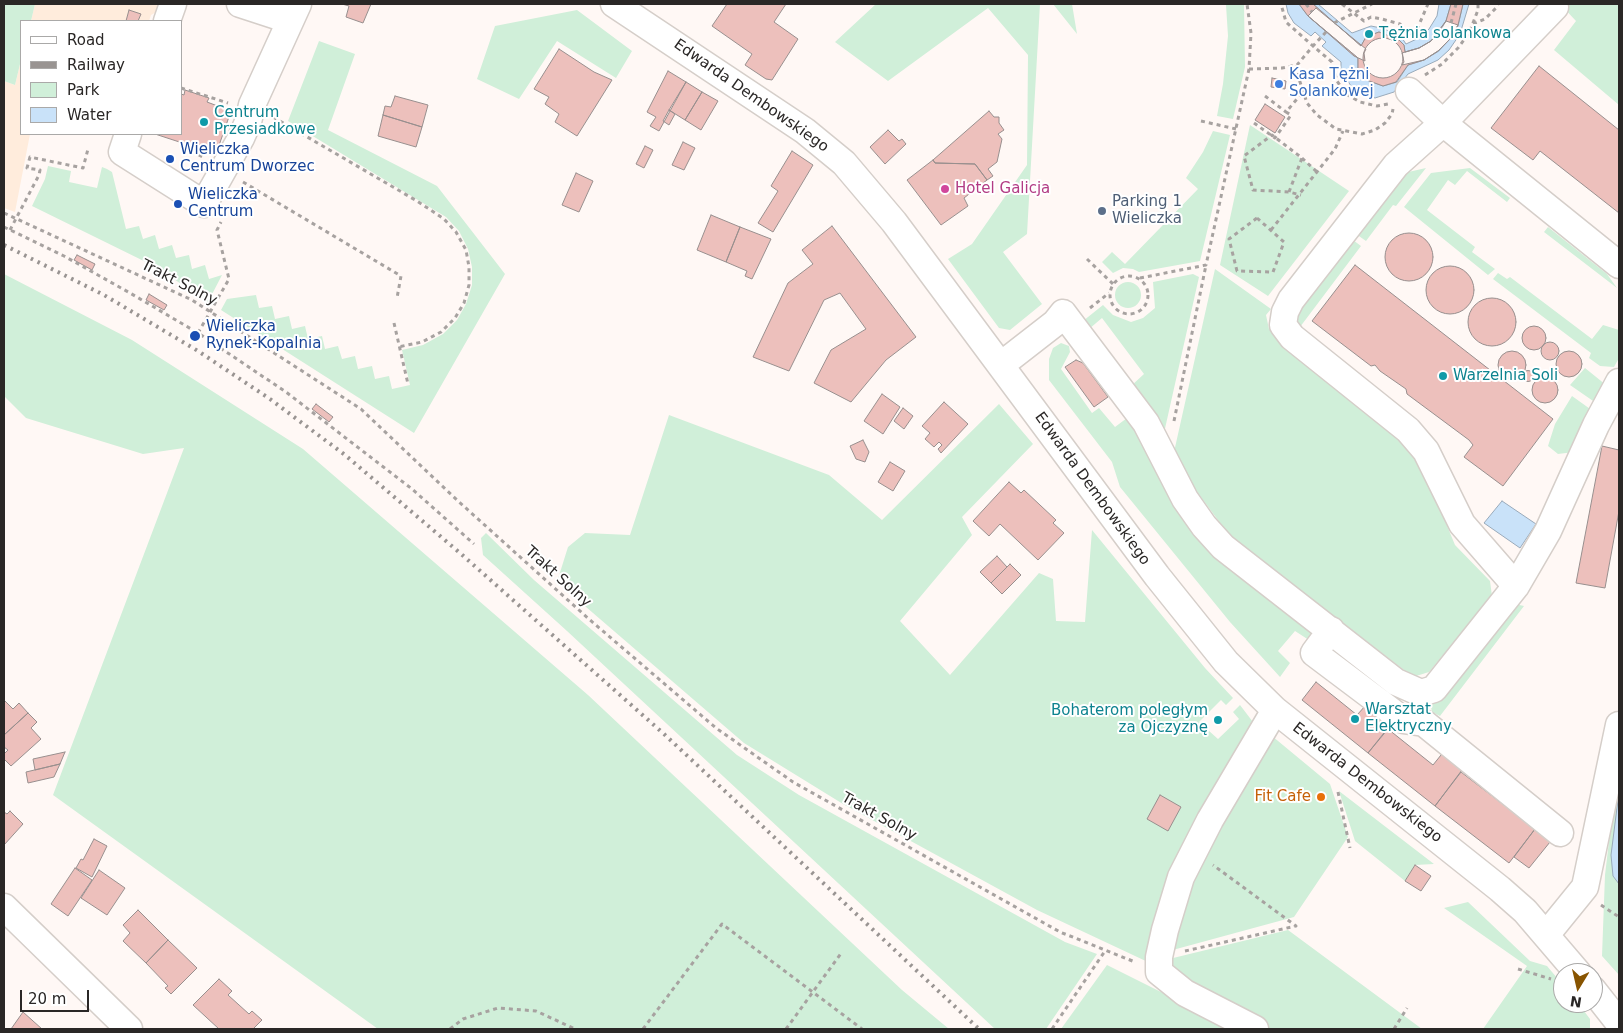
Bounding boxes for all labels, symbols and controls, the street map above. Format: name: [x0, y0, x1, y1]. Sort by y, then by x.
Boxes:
legend: [20, 20, 182, 135]
place label: Tężnia solankowa: [1379, 25, 1512, 43]
marker: Tężnia solankowa: [1363, 28, 1375, 40]
text: Road: [67, 31, 105, 49]
street label: Edwarda Dembowskiego: [670, 36, 832, 156]
text: Railway: [67, 56, 125, 74]
place label: Kasa Tężni Solankowej: [1289, 66, 1374, 101]
marker: Kasa Tężni Solankowej: [1273, 78, 1285, 90]
text: Park: [67, 81, 99, 99]
place label: Centrum Przesiadkowe: [214, 104, 316, 139]
text: Water: [67, 106, 111, 124]
marker: Centrum Przesiadkowe: [198, 116, 210, 128]
place label: Wieliczka Centrum Dworzec: [180, 141, 315, 176]
marker: Wieliczka Centrum Dworzec: [164, 153, 176, 165]
place label: Hotel Galicja: [955, 180, 1050, 198]
marker: Hotel Galicja: [939, 183, 951, 195]
place label: Wieliczka Centrum: [188, 186, 258, 221]
place label: Parking 1 Wieliczka: [1112, 193, 1182, 228]
marker: Wieliczka Centrum: [172, 198, 184, 210]
marker: Parking 1 Wieliczka: [1096, 205, 1108, 217]
street label: Trakt Solny: [138, 256, 220, 310]
place label: Wieliczka Rynek-Kopalnia: [206, 318, 321, 353]
marker: Wieliczka Rynek-Kopalnia: [188, 329, 202, 343]
place label: Warzelnia Soli: [1453, 367, 1558, 385]
marker: Warzelnia Soli: [1437, 370, 1449, 382]
street label: Edwarda Dembowskiego: [1030, 409, 1154, 569]
street label: Trakt Solny: [521, 543, 595, 611]
place label: Warsztat Elektryczny: [1365, 701, 1452, 736]
place label: Bohaterom poległym za Ojczyznę: [1051, 702, 1208, 737]
marker: Warsztat Elektryczny: [1349, 713, 1361, 725]
marker: Bohaterom poległym za Ojczyznę: [1212, 714, 1224, 726]
street label: Edwarda Dembowskiego: [1289, 719, 1445, 847]
place label: Fit Cafe: [1254, 788, 1311, 806]
street label: Trakt Solny: [838, 789, 920, 845]
marker: Fit Cafe: [1315, 791, 1327, 803]
north arrow: [1553, 963, 1603, 1013]
scale bar: [22, 980, 91, 1012]
text: 20 m: [28, 990, 66, 1008]
text: N: [1569, 993, 1583, 1011]

